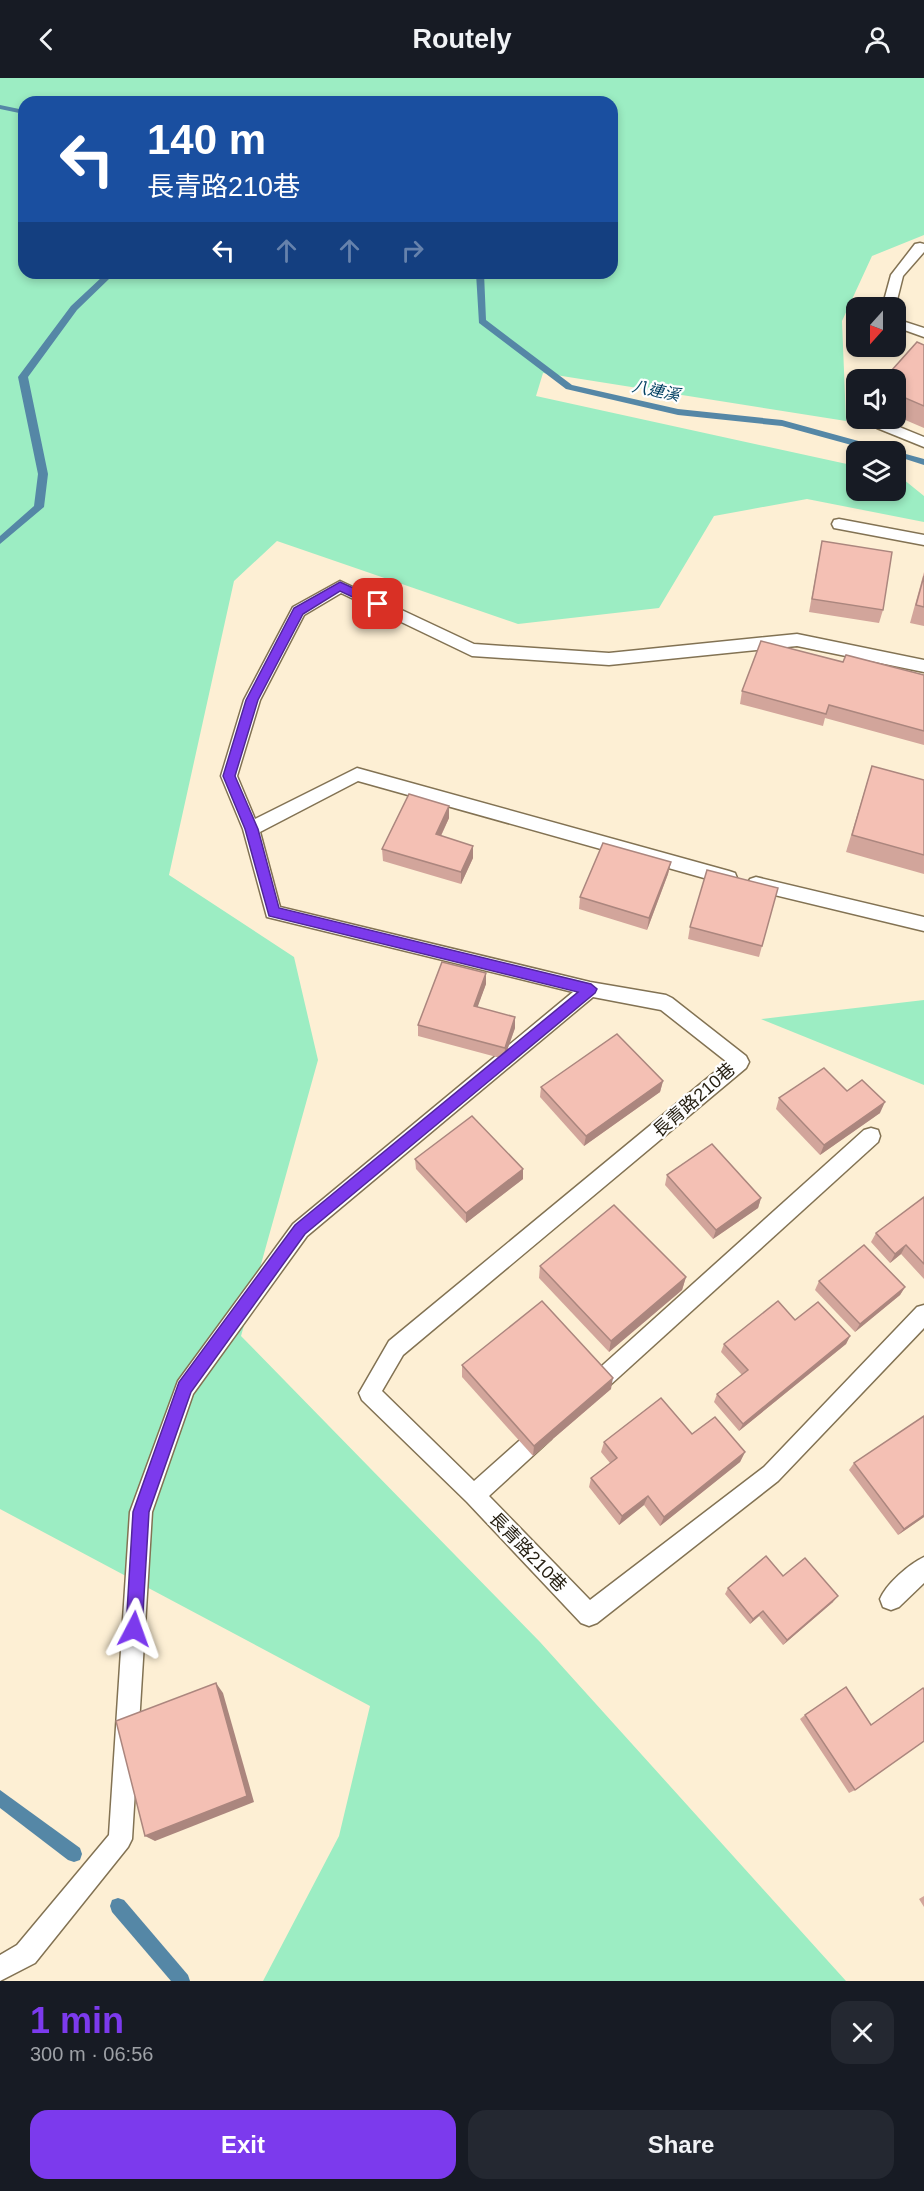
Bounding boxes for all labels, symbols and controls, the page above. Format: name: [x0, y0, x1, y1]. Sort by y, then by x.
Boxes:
icon: back: [30, 23, 63, 56]
icon: person: [861, 23, 894, 56]
text: Routely: [412, 24, 512, 54]
text: 140 m: [147, 116, 266, 163]
icon: left: [48, 120, 126, 198]
text: 長青路210巷: [147, 172, 300, 202]
icon: left: [207, 234, 240, 267]
icon: ahead: [270, 234, 303, 267]
icon: ahead: [333, 234, 366, 267]
icon: right: [396, 234, 429, 267]
north arrow: [846, 297, 906, 357]
map controls: [846, 297, 906, 501]
button: sound: [846, 369, 906, 429]
water label: 八連溪: [631, 377, 683, 404]
button: layers: [846, 441, 906, 501]
pin: [352, 578, 403, 629]
icon: arrive: [361, 587, 394, 620]
street label: 長青路210巷: [649, 1059, 739, 1141]
street label: 長青路210巷: [485, 1508, 571, 1596]
position arrow: [102, 1597, 166, 1661]
text: 1 min: [30, 2000, 124, 2041]
button: close: [831, 2001, 894, 2064]
text: 300 m · 06:56: [30, 2043, 153, 2065]
button: Exit: [30, 2110, 456, 2179]
button: Share: [468, 2110, 894, 2179]

